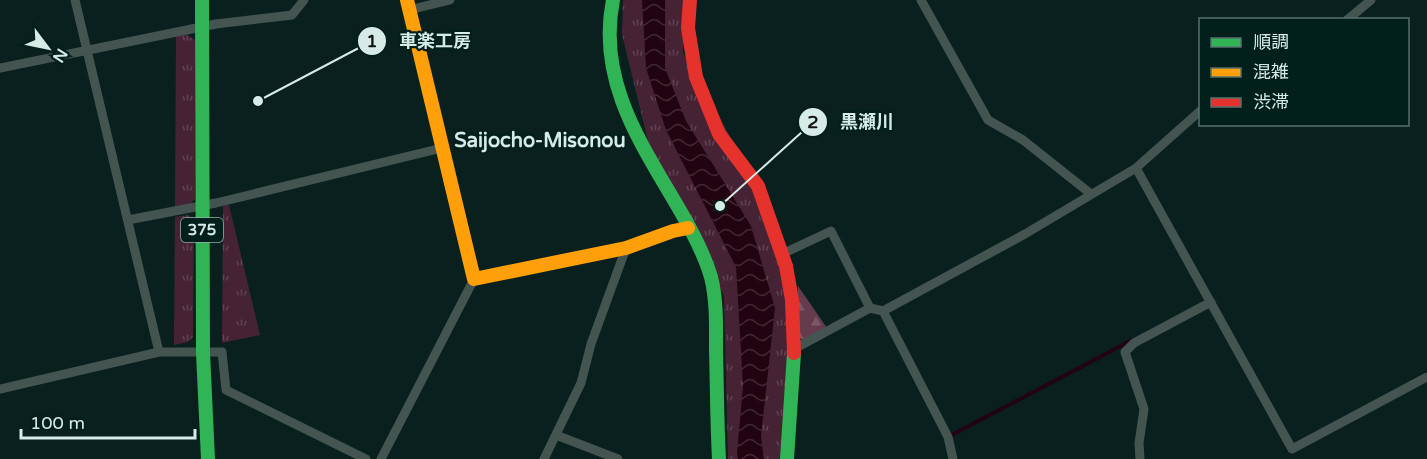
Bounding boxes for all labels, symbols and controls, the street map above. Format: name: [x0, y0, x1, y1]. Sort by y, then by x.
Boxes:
north arrow: [18, 18, 78, 78]
legend: [1199, 18, 1409, 126]
callout: 車楽工房: [357, 23, 483, 59]
text: 1: [366, 30, 378, 52]
text: 車楽工房: [399, 30, 471, 52]
text: 順調: [1253, 31, 1289, 53]
text: N: [48, 45, 72, 66]
text: 混雑: [1253, 61, 1289, 83]
text: 渋滞: [1253, 91, 1289, 113]
callout: 黒瀬川: [798, 104, 906, 140]
text: 2: [807, 111, 819, 133]
text: 黒瀬川: [840, 111, 894, 133]
district label: Saijocho-Misonou: [454, 129, 626, 153]
road number: 375: [181, 218, 223, 242]
scale bar: [21, 402, 195, 440]
text: 100 m: [30, 412, 85, 434]

